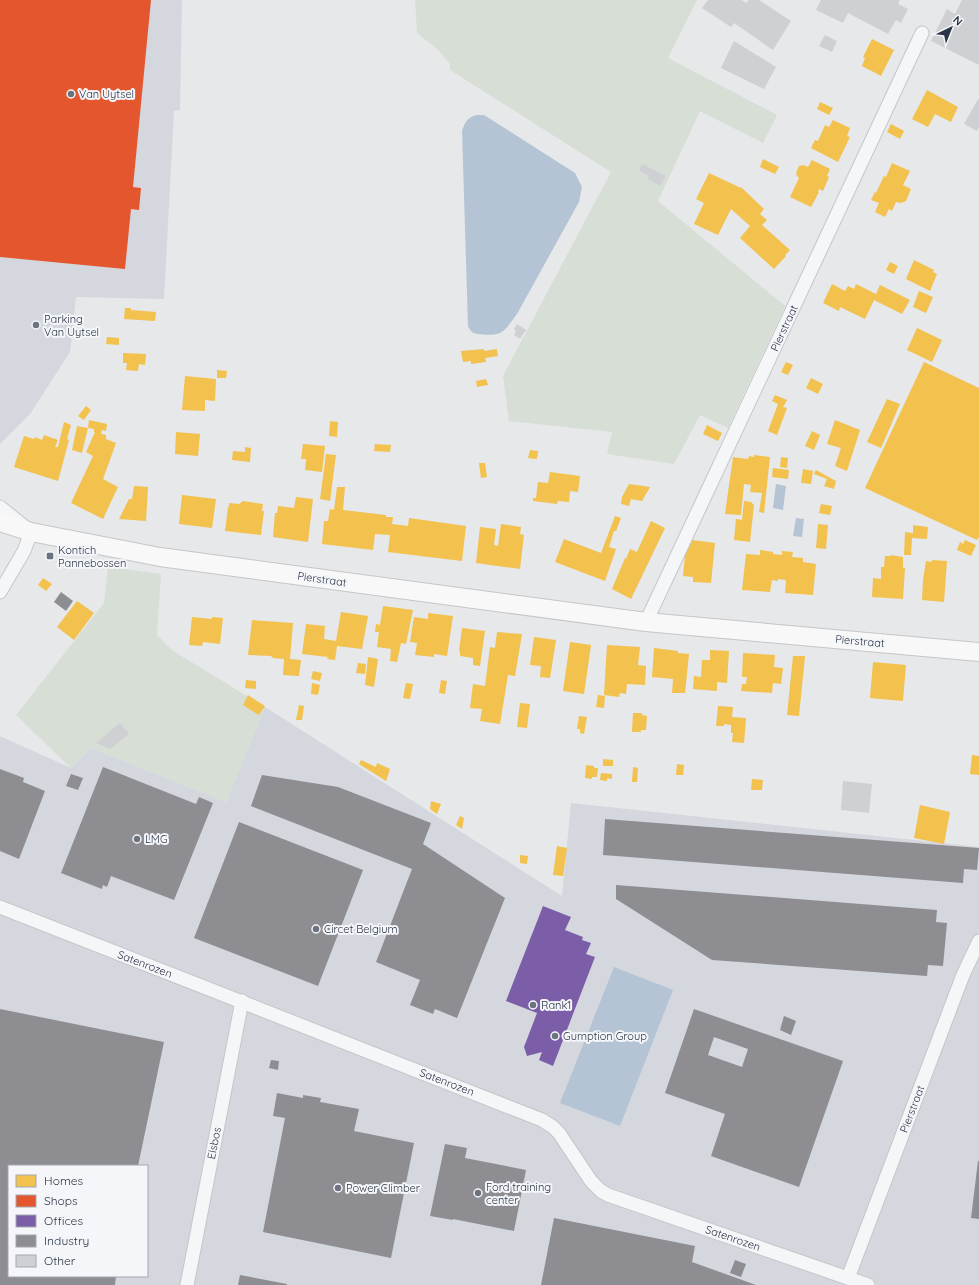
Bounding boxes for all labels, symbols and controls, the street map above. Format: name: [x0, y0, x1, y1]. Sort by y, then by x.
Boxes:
north arrow: [931, 8, 971, 48]
text: N: [950, 13, 966, 29]
place label: Van Uytsel: [79, 87, 134, 101]
marker: Van Uytsel: [66, 89, 76, 99]
street label: Pierstraat: [767, 302, 801, 353]
place label: Parking Van Uytsel: [44, 312, 99, 339]
marker: Parking Van Uytsel: [31, 320, 41, 330]
place label: Kontich Pannebossen: [58, 543, 126, 570]
marker: Kontich Pannebossen: [45, 551, 55, 561]
street label: Pierstraat: [297, 569, 348, 589]
street label: Pierstraat: [835, 632, 886, 650]
place label: LMG: [145, 832, 168, 846]
marker: LMG: [132, 834, 142, 844]
place label: Circet Belgium: [324, 922, 397, 936]
marker: Circet Belgium: [311, 924, 321, 934]
street label: Satenrozen: [116, 947, 174, 981]
place label: Rank1: [541, 998, 571, 1012]
marker: Rank1: [528, 1000, 538, 1010]
place label: Gumption Group: [563, 1029, 647, 1043]
marker: Gumption Group: [550, 1031, 560, 1041]
street label: Satenrozen: [418, 1065, 476, 1099]
street label: Pierstraat: [897, 1083, 928, 1135]
street label: Elsbos: [204, 1126, 224, 1160]
legend: [8, 1165, 148, 1277]
text: Homes: [44, 1173, 84, 1188]
place label: Ford training center: [486, 1180, 551, 1207]
place label: Power Climber: [346, 1181, 421, 1195]
marker: Power Climber: [333, 1183, 343, 1193]
marker: Ford training center: [473, 1188, 483, 1198]
text: Shops: [44, 1193, 78, 1208]
text: Offices: [44, 1213, 83, 1228]
street label: Satenrozen: [704, 1222, 762, 1254]
text: Industry: [44, 1233, 89, 1248]
text: Other: [44, 1253, 76, 1268]

